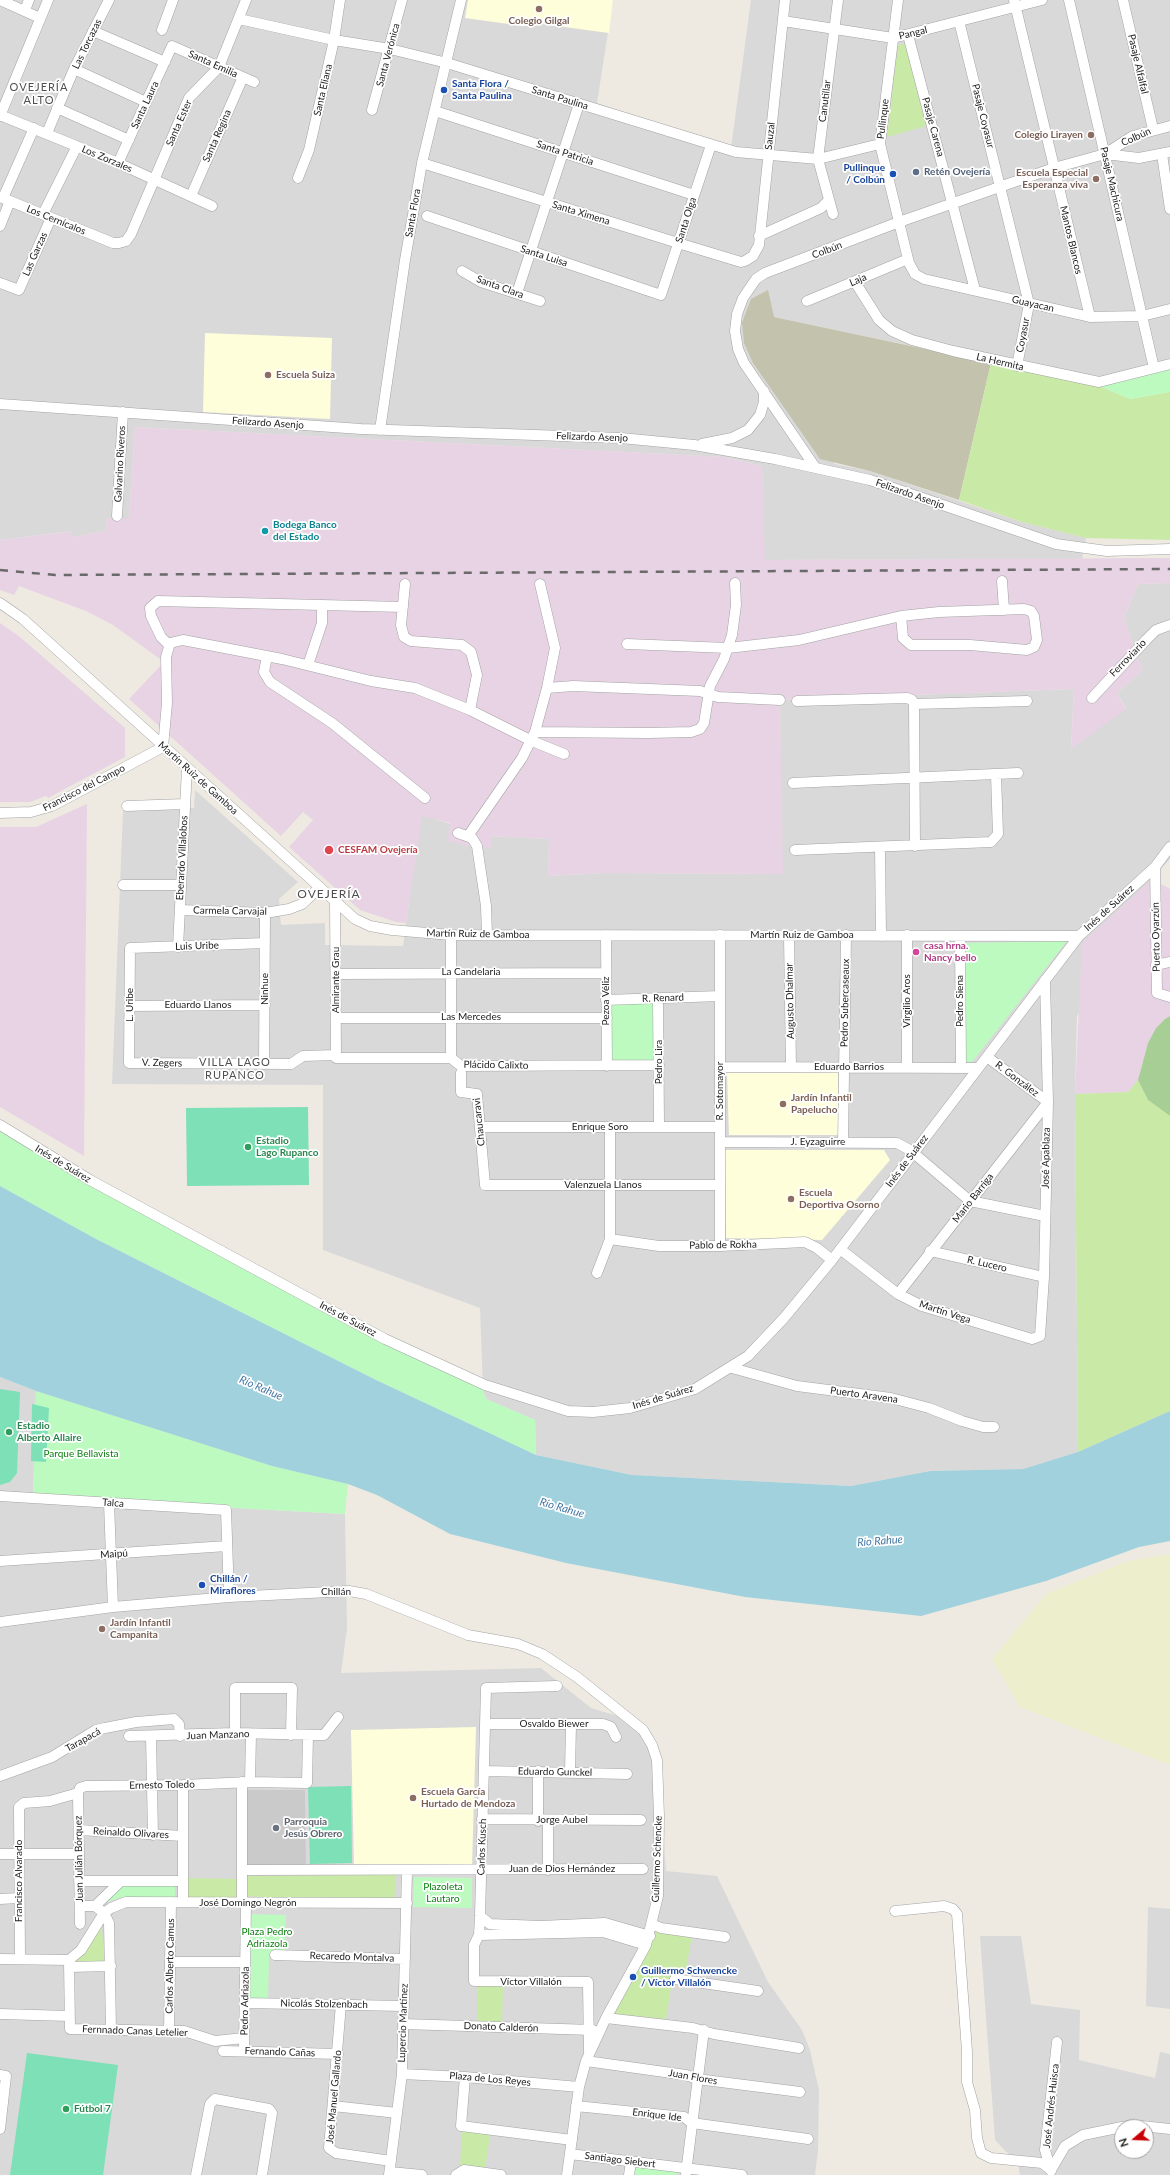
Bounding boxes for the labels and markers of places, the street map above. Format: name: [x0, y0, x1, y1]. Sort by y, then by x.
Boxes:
marker: Colegio Gilgal: [534, 4, 544, 14]
place label: Colegio Gilgal: [508, 15, 570, 27]
place label: Santa Flora / Santa Paulina: [452, 78, 512, 102]
marker: Santa Flora / Santa Paulina: [439, 85, 449, 95]
place label: Colegio Lirayen: [1015, 129, 1083, 141]
marker: Colegio Lirayen: [1086, 130, 1096, 140]
place label: Pullinque / Colbún: [843, 162, 885, 186]
place label: Retén Ovejería: [924, 166, 990, 178]
marker: Retén Ovejería: [911, 167, 921, 177]
place label: Escuela Especial Esperanza viva: [1016, 167, 1088, 190]
marker: Pullinque / Colbún: [888, 169, 898, 179]
marker: Escuela Especial Esperanza viva: [1091, 174, 1101, 184]
place label: Escuela Suiza: [276, 369, 335, 381]
marker: Escuela Suiza: [263, 370, 273, 380]
place label: Bodega Banco del Estado: [273, 519, 337, 542]
marker: Bodega Banco del Estado: [260, 526, 270, 536]
marker: CESFAM Ovejería: [323, 844, 335, 856]
place label: CESFAM Ovejería: [338, 844, 417, 856]
place label: casa hrna. Nancy bello: [924, 940, 977, 964]
marker: casa hrna. Nancy bello: [911, 947, 921, 957]
place label: Jardín Infantil Papelucho: [791, 1092, 852, 1116]
marker: Jardín Infantil Papelucho: [778, 1099, 788, 1109]
place label: Estadio Lago Rupanco: [256, 1135, 318, 1158]
marker: Estadio Lago Rupanco: [243, 1142, 253, 1152]
place label: Escuela Deportiva Osorno: [799, 1187, 879, 1210]
marker: Escuela Deportiva Osorno: [786, 1194, 796, 1204]
place label: Estadio Alberto Allaire: [17, 1420, 81, 1444]
marker: Estadio Alberto Allaire: [4, 1427, 14, 1437]
place label: Chillán / Miraflores: [210, 1573, 256, 1596]
marker: Chillán / Miraflores: [197, 1580, 207, 1590]
place label: Jardín Infantil Campanita: [110, 1617, 171, 1640]
marker: Jardín Infantil Campanita: [97, 1624, 107, 1634]
place label: Escuela García Hurtado de Mendoza: [421, 1786, 515, 1810]
marker: Escuela García Hurtado de Mendoza: [408, 1793, 418, 1803]
place label: Parroquia Jesús Obrero: [284, 1816, 342, 1840]
marker: Parroquia Jesús Obrero: [271, 1823, 281, 1833]
place label: Guillermo Schwencke / Víctor Villalón: [641, 1965, 737, 1988]
marker: Guillermo Schwencke / Víctor Villalón: [628, 1972, 638, 1982]
place label: Fútbol 7: [74, 2103, 111, 2115]
marker: Fútbol 7: [61, 2104, 71, 2114]

